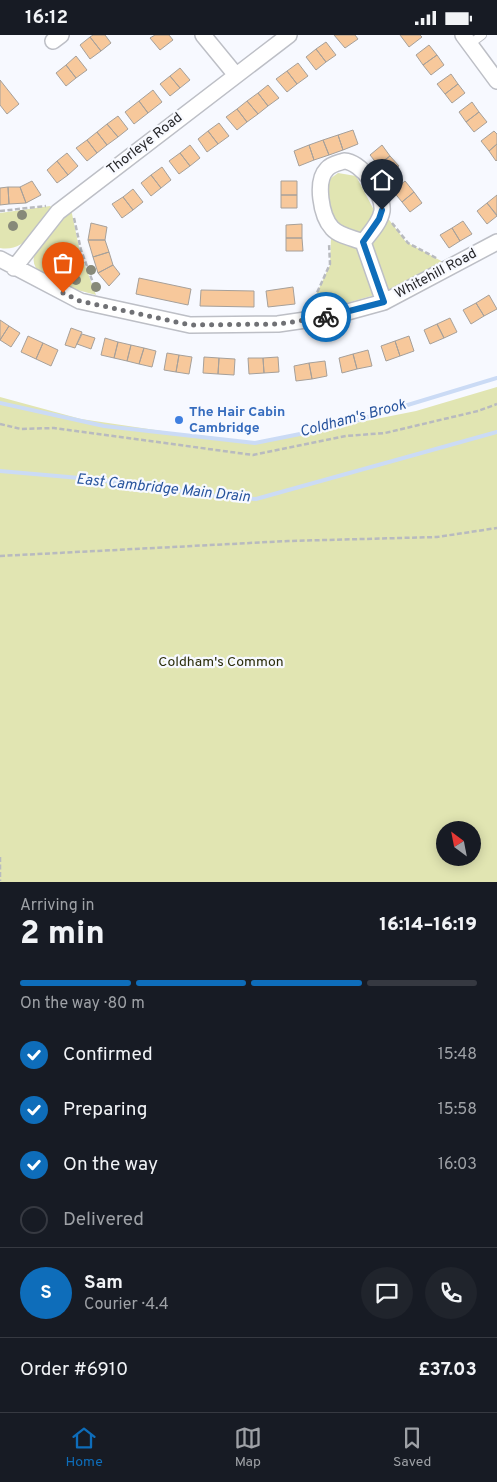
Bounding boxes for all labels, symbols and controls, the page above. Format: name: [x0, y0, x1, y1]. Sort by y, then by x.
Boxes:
text: 16:12: [25, 6, 68, 30]
street label: Thorleye Road: [104, 109, 186, 179]
pin: [361, 159, 403, 210]
icon: home: [368, 166, 396, 194]
pin: [42, 242, 84, 293]
street label: Whitehill Road: [392, 245, 480, 303]
icon: bag: [49, 249, 77, 277]
courier: [301, 292, 351, 342]
icon: bike: [312, 303, 340, 331]
water label: Coldham's Brook: [298, 396, 408, 442]
place label: The Hair Cabin Cambridge: [189, 404, 285, 437]
marker: The Hair Cabin Cambridge: [173, 414, 185, 426]
water label: East Cambridge Main Drain: [75, 470, 251, 508]
park label: Coldham's Common: [158, 654, 284, 671]
north arrow: [436, 821, 481, 866]
map controls: [436, 821, 481, 866]
text: Arriving in: [20, 896, 95, 916]
text: 16:14–16:19: [379, 913, 477, 937]
text: 2 min: [20, 915, 105, 955]
text: On the way · 80 m: [20, 994, 145, 1014]
icon: check: [20, 1041, 48, 1069]
text: Confirmed: [63, 1043, 153, 1067]
text: 15:48: [438, 1045, 477, 1065]
icon: check: [20, 1096, 48, 1124]
text: Preparing: [63, 1098, 147, 1122]
text: 15:58: [438, 1100, 477, 1120]
icon: check: [20, 1151, 48, 1179]
text: On the way: [63, 1153, 158, 1177]
text: 16:03: [438, 1155, 477, 1175]
text: Delivered: [63, 1208, 144, 1232]
button: chat: [361, 1267, 413, 1319]
button: phone: [425, 1267, 477, 1319]
text: Sam: [84, 1271, 123, 1295]
text: S: [40, 1281, 52, 1305]
text: Courier · 4.4: [84, 1295, 169, 1315]
text: Order #6910: [20, 1358, 128, 1382]
text: £37.03: [418, 1358, 477, 1382]
tab: Home: [66, 1424, 103, 1471]
tab: Map: [234, 1424, 262, 1471]
tab: Saved: [393, 1424, 431, 1471]

